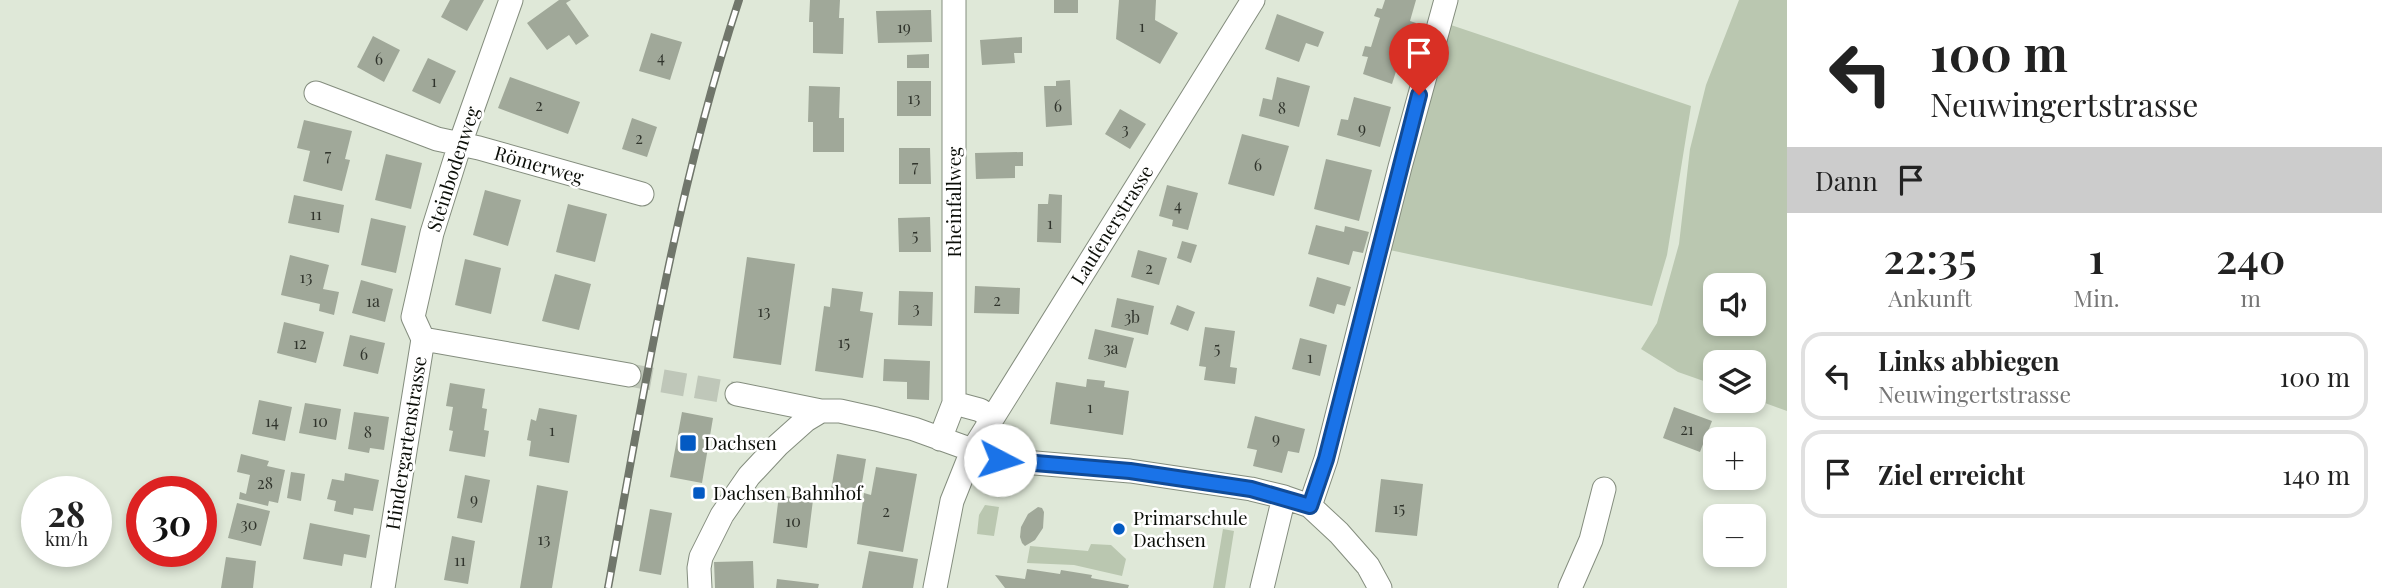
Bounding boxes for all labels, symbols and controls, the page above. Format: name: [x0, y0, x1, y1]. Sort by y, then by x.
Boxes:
house number: 1: [1139, 15, 1145, 36]
house number: 19: [897, 16, 911, 37]
text: 100 m: [1930, 19, 2068, 84]
pin: [1389, 23, 1449, 95]
icon: left: [1815, 28, 1906, 119]
icon: arrive: [1400, 34, 1438, 72]
house number: 4: [657, 46, 665, 67]
house number: 6: [375, 48, 383, 69]
house number: 1: [431, 70, 437, 91]
text: Neuwingertstrasse: [1930, 82, 2199, 125]
house number: 13: [908, 87, 920, 108]
house number: 2: [535, 94, 543, 115]
house number: 6: [1054, 95, 1062, 116]
house number: 8: [1278, 97, 1286, 118]
street label: Steinbodenweg: [420, 103, 485, 235]
house number: 9: [1358, 117, 1366, 138]
house number: 3: [1121, 118, 1129, 139]
house number: 2: [635, 127, 643, 148]
street label: Römerweg: [492, 139, 587, 189]
house number: 7: [325, 144, 332, 165]
street label: Rheinfallweg: [940, 147, 966, 257]
house number: 6: [1254, 154, 1262, 175]
house number: 7: [912, 155, 919, 176]
street label: Laufenerstrasse: [1064, 160, 1158, 289]
icon: arrive: [1892, 161, 1930, 199]
text: Dann: [1815, 163, 1878, 198]
house number: 4: [1174, 194, 1182, 215]
house number: 11: [310, 203, 322, 224]
house number: 1: [1047, 212, 1053, 233]
house number: 5: [912, 224, 918, 245]
text: 22:35: [1883, 229, 1977, 285]
text: 1: [2088, 229, 2104, 285]
text: 240: [2216, 229, 2285, 285]
house number: 2: [1145, 257, 1153, 278]
house number: 13: [300, 266, 312, 287]
map controls: [1703, 273, 1766, 567]
button: sound: [1703, 273, 1766, 336]
text: Ankunft: [1888, 282, 1972, 313]
text: Min.: [2073, 282, 2120, 313]
text: m: [2241, 282, 2261, 313]
house number: 2: [993, 289, 1001, 310]
house number: 1a: [366, 290, 380, 311]
house number: 3: [912, 297, 920, 318]
house number: 13: [758, 300, 770, 321]
house number: 3b: [1124, 306, 1140, 327]
house number: 15: [838, 331, 850, 352]
house number: 12: [293, 332, 307, 353]
house number: 3a: [1103, 337, 1119, 358]
house number: 5: [1214, 337, 1220, 358]
house number: 6: [360, 343, 368, 364]
text: Links abbiegen: [1878, 343, 2059, 378]
house number: 1: [1307, 346, 1313, 367]
button: layers: [1703, 350, 1766, 413]
street label: Hindergartenstrasse: [378, 354, 432, 532]
icon: left: [1819, 357, 1857, 395]
text: 100 m: [2280, 359, 2350, 394]
text: Neuwingertstrasse: [1878, 378, 2071, 409]
house number: 1: [1087, 396, 1093, 417]
house number: 14: [265, 410, 279, 431]
house number: 10: [312, 410, 328, 431]
house number: 21: [1680, 418, 1694, 439]
house number: 1: [549, 419, 555, 440]
house number: 8: [364, 421, 372, 442]
position arrow: [963, 423, 1037, 497]
house number: 9: [1272, 427, 1280, 448]
button: +: [1703, 427, 1766, 490]
place label: Dachsen: [704, 429, 778, 455]
marker: Dachsen: [678, 433, 698, 453]
icon: arrive: [1819, 455, 1857, 493]
text: Ziel erreicht: [1878, 457, 2025, 492]
text: 140 m: [2282, 457, 2350, 492]
house number: 28: [257, 472, 273, 493]
speed limit sign: 30: [126, 476, 217, 567]
place label: Dachsen Bahnhof: [713, 479, 864, 505]
marker: Dachsen Bahnhof: [691, 485, 707, 501]
house number: 9: [470, 488, 478, 509]
text: 28: [48, 489, 85, 536]
house number: 15: [1393, 497, 1405, 518]
house number: 2: [882, 500, 890, 521]
place label: Primarschule Dachsen: [1133, 504, 1248, 552]
button: −: [1703, 504, 1766, 567]
house number: 10: [785, 510, 801, 531]
house number: 30: [241, 513, 257, 534]
marker: Primarschule Dachsen: [1111, 521, 1127, 537]
text: km/h: [45, 527, 88, 551]
house number: 13: [538, 528, 550, 549]
house number: 11: [454, 549, 466, 570]

